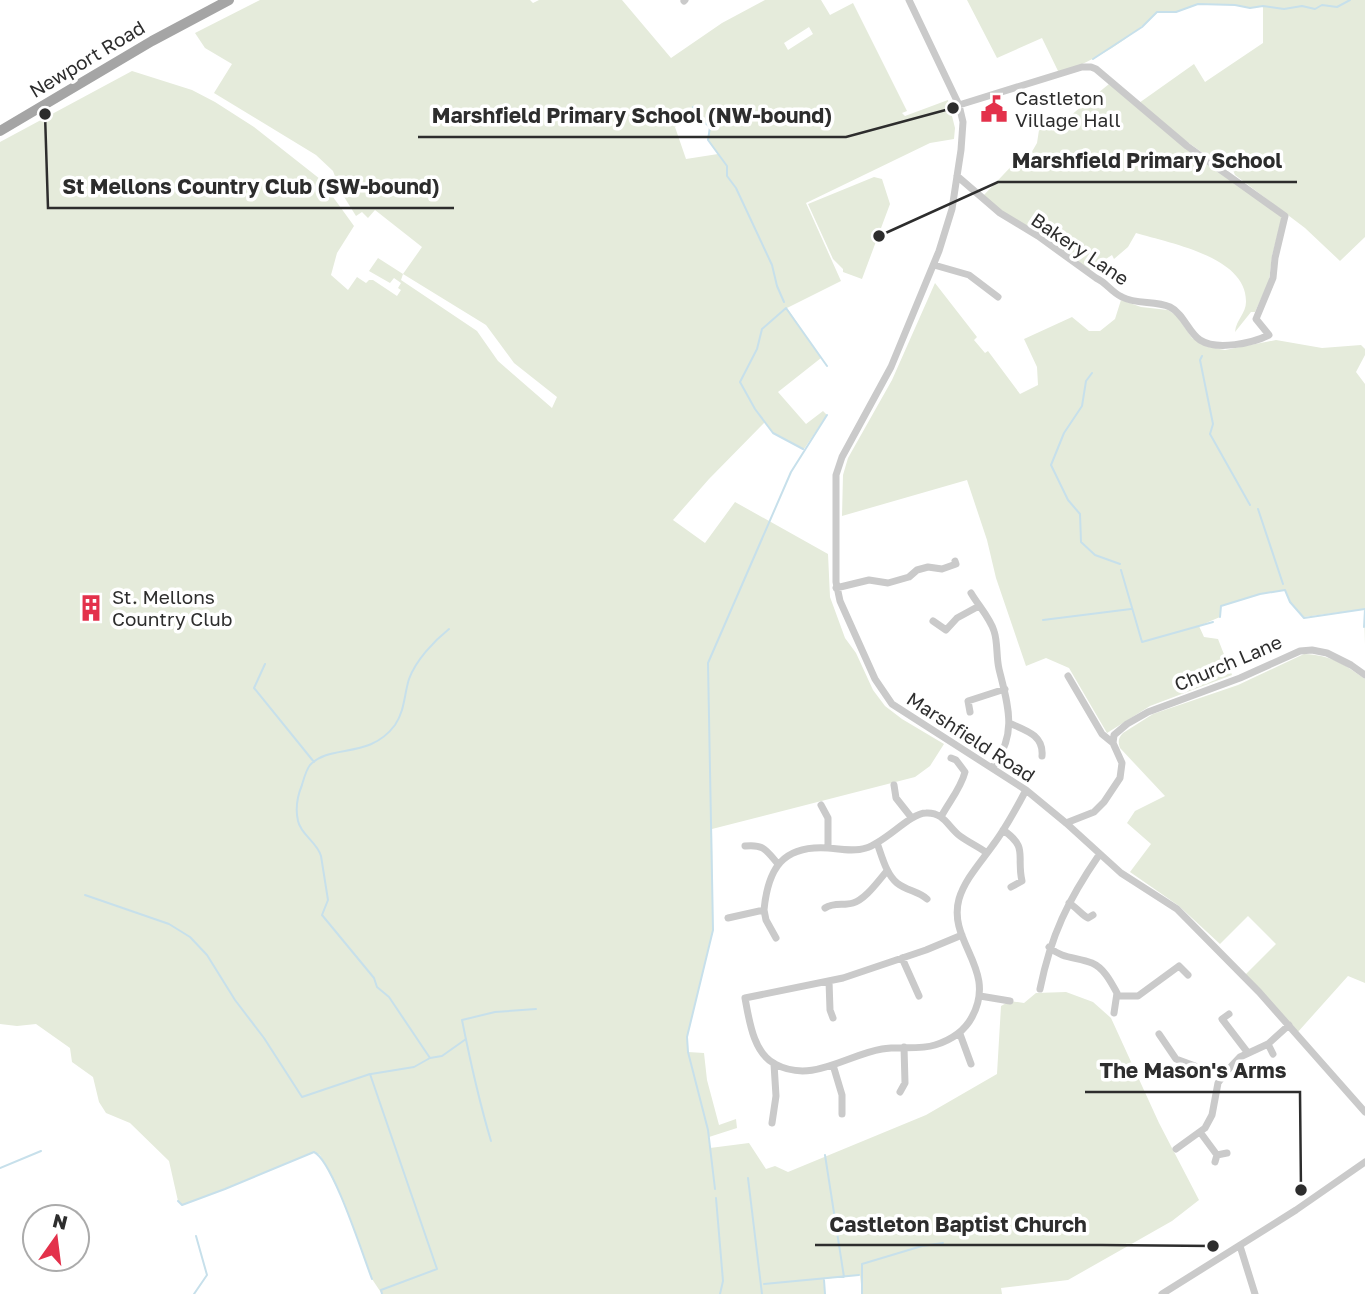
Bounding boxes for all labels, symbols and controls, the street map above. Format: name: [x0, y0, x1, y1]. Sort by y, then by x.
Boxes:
street label: Newport Road: [25, 15, 149, 102]
place label: Castleton Village Hall: [1015, 86, 1121, 131]
public building icon: Castleton Village Hall: [979, 94, 1009, 124]
callout: Marshfield Primary School (NW-bound): [418, 95, 846, 137]
text: Marshfield Primary School (NW-bound): [432, 102, 832, 128]
callout: Marshfield Primary School: [998, 140, 1297, 182]
text: Marshfield Primary School: [1012, 147, 1282, 173]
callout: St Mellons Country Club (SW-bound): [48, 166, 454, 208]
text: St Mellons Country Club (SW-bound): [62, 173, 440, 199]
street label: Bakery Lane: [1027, 208, 1133, 290]
place label: St. Mellons Country Club: [112, 585, 232, 630]
building icon: St. Mellons Country Club: [76, 593, 106, 623]
street label: Church Lane: [1171, 630, 1285, 696]
street label: Marshfield Road: [903, 687, 1040, 787]
callout: The Mason's Arms: [1085, 1050, 1300, 1092]
text: The Mason's Arms: [1099, 1057, 1287, 1083]
north arrow: [21, 1203, 91, 1273]
callout: Castleton Baptist Church: [815, 1203, 1101, 1245]
text: N: [50, 1208, 70, 1234]
text: Castleton Baptist Church: [829, 1211, 1087, 1237]

